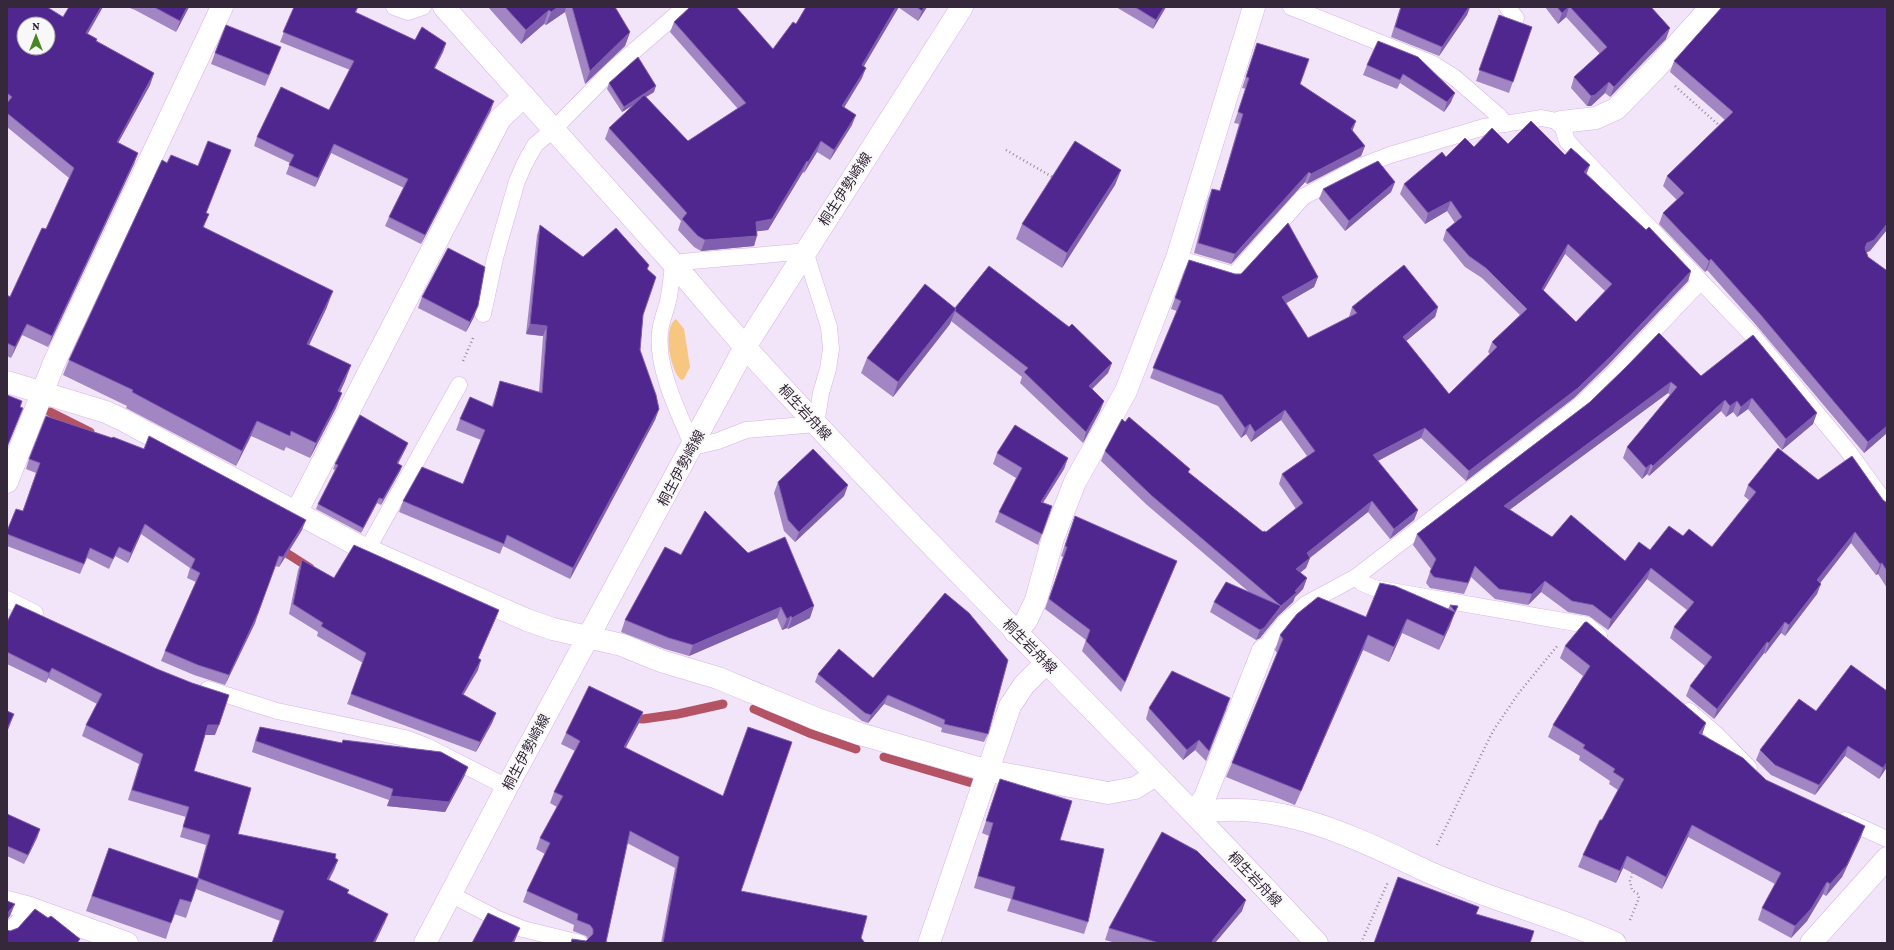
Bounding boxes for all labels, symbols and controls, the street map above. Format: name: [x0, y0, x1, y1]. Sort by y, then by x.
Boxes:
north arrow: [16, 16, 56, 56]
text: N: [32, 20, 40, 32]
street label: 桐生伊勢崎線: [815, 149, 875, 229]
street label: 桐生岩舟線: [775, 381, 835, 443]
street label: 桐生伊勢崎線: [654, 427, 708, 509]
street label: 桐生岩舟線: [1000, 616, 1060, 676]
street label: 桐生伊勢崎線: [499, 711, 553, 793]
street label: 桐生岩舟線: [1225, 848, 1285, 910]

